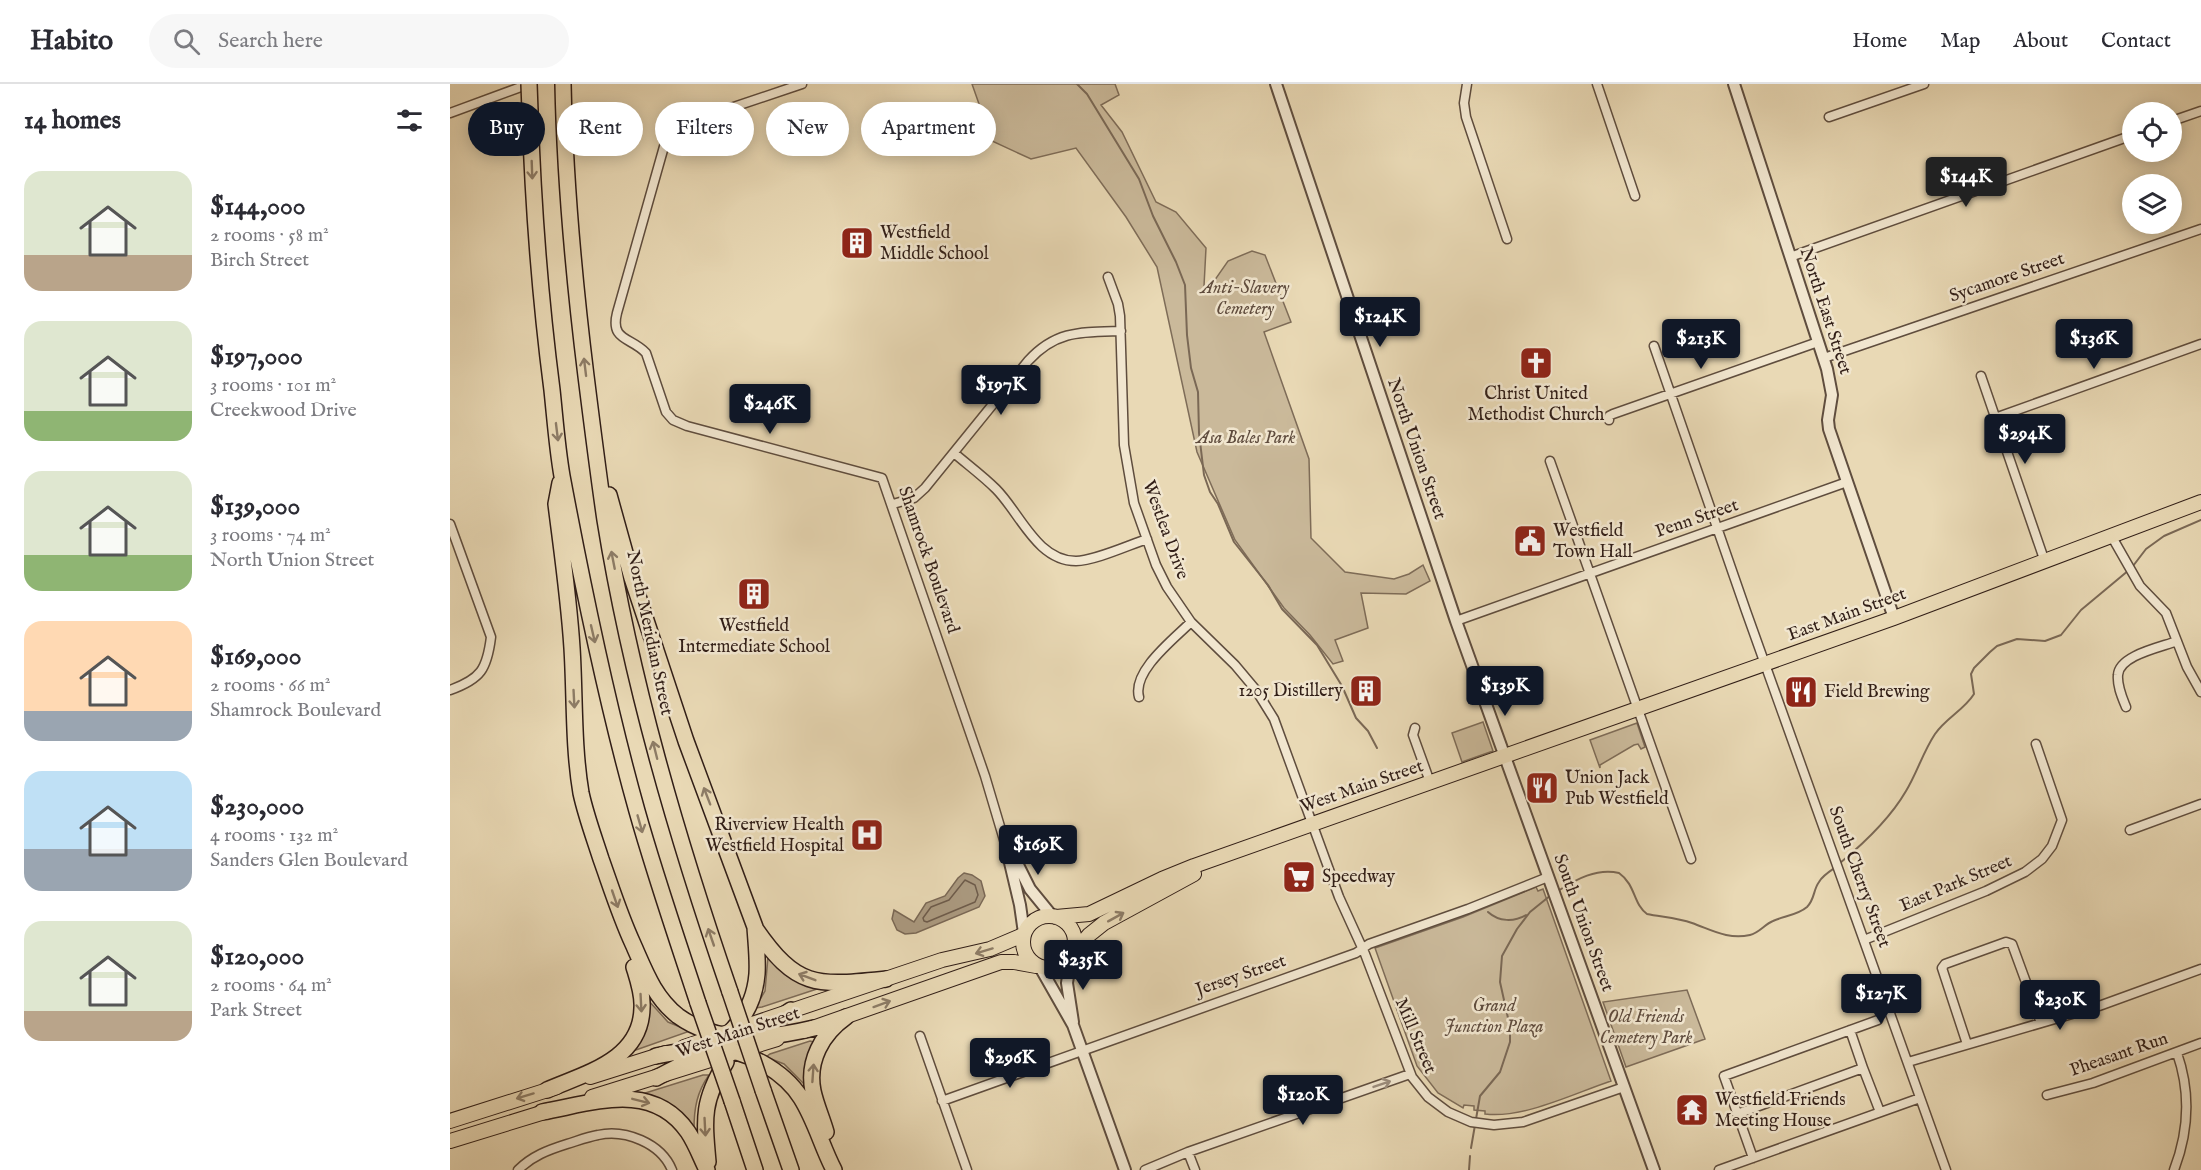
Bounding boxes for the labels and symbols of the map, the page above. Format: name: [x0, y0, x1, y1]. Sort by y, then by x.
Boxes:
pin: $144K: [1924, 157, 2008, 208]
one-way arrow: [527, 159, 538, 179]
place label: Westfield Middle School: [880, 222, 989, 266]
building icon: Westfield Middle School: [839, 225, 875, 261]
street label: North East Street: [1794, 244, 1856, 378]
street label: Sycamore Street: [1946, 248, 2068, 308]
park label: Anti-Slavery Cemetery: [1199, 277, 1290, 321]
pin: $124K: [1338, 297, 1422, 348]
pin: $213K: [1659, 319, 1743, 370]
pin: $136K: [2052, 319, 2136, 370]
church icon: Christ United Methodist Church: [1518, 345, 1554, 381]
one-way arrow: [579, 357, 590, 377]
pin: $197K: [959, 365, 1043, 416]
street label: North Union Street: [1381, 375, 1451, 523]
place label: Christ United Methodist Church: [1468, 383, 1605, 427]
pin: $246K: [728, 384, 812, 435]
pin: $294K: [1983, 414, 2067, 465]
one-way arrow: [552, 422, 563, 442]
park label: Asa Bales Park: [1195, 427, 1295, 450]
street label: Westlea Drive: [1136, 477, 1194, 583]
street label: Shamrock Boulevard: [892, 483, 964, 637]
street label: Penn Street: [1652, 494, 1742, 544]
place label: Westfield Town Hall: [1553, 520, 1633, 564]
public building icon: Westfield Town Hall: [1512, 523, 1548, 559]
street label: North Meridian Street: [620, 549, 678, 717]
one-way arrow: [607, 550, 618, 570]
building icon: Westfield Intermediate School: [736, 576, 772, 612]
street label: East Main Street: [1785, 583, 1909, 647]
place label: Westfield Intermediate School: [678, 615, 830, 659]
one-way arrow: [588, 624, 599, 644]
pin: $139K: [1463, 666, 1547, 717]
building icon: 1205 Distillery: [1348, 673, 1384, 709]
restaurant icon: Field Brewing: [1783, 674, 1819, 710]
place label: 1205 Distillery: [1238, 680, 1343, 703]
place label: Field Brewing: [1824, 681, 1930, 704]
one-way arrow: [569, 689, 580, 709]
one-way arrow: [649, 741, 661, 760]
street label: West Main Street: [1297, 755, 1427, 819]
place label: Union Jack Pub Westfield: [1565, 767, 1669, 811]
restaurant icon: Union Jack Pub Westfield: [1524, 770, 1560, 806]
one-way arrow: [700, 788, 711, 806]
street label: South Cherry Street: [1823, 803, 1895, 951]
one-way arrow: [635, 814, 646, 833]
place label: Riverview Health Westfield Hospital: [705, 814, 844, 858]
hospital icon: Riverview Health Westfield Hospital: [849, 817, 885, 853]
pin: $169K: [996, 825, 1080, 876]
street label: East Park Street: [1896, 850, 2016, 918]
street label: South Union Street: [1547, 851, 1619, 995]
supermarket icon: Speedway: [1281, 859, 1317, 895]
place label: Speedway: [1322, 866, 1395, 889]
one-way arrow: [611, 889, 622, 908]
one-way arrow: [1107, 911, 1124, 923]
one-way arrow: [704, 928, 715, 947]
pin: $235K: [1041, 940, 1125, 991]
one-way arrow: [975, 946, 994, 957]
street label: Jersey Street: [1191, 950, 1289, 1003]
one-way arrow: [798, 971, 817, 982]
pin: $127K: [1839, 974, 1923, 1025]
pin: $230K: [2018, 980, 2102, 1031]
one-way arrow: [636, 993, 647, 1013]
street label: Mill Street: [1389, 995, 1441, 1077]
park label: Grand Junction Plaza: [1445, 995, 1543, 1039]
one-way arrow: [872, 998, 891, 1009]
street label: West Main Street: [673, 1002, 803, 1064]
park label: Old Friends Cemetery Park: [1600, 1006, 1692, 1050]
street label: Pheasant Run: [2067, 1027, 2171, 1083]
pin: $296K: [968, 1038, 1052, 1089]
one-way arrow: [808, 1063, 819, 1083]
pin: $120K: [1261, 1075, 1345, 1126]
one-way arrow: [1372, 1077, 1391, 1088]
place label: Westfield Friends Meeting House: [1715, 1089, 1845, 1133]
one-way arrow: [516, 1091, 535, 1102]
temple icon: Westfield Friends Meeting House: [1674, 1092, 1710, 1128]
one-way arrow: [631, 1096, 650, 1108]
one-way arrow: [699, 1116, 710, 1136]

